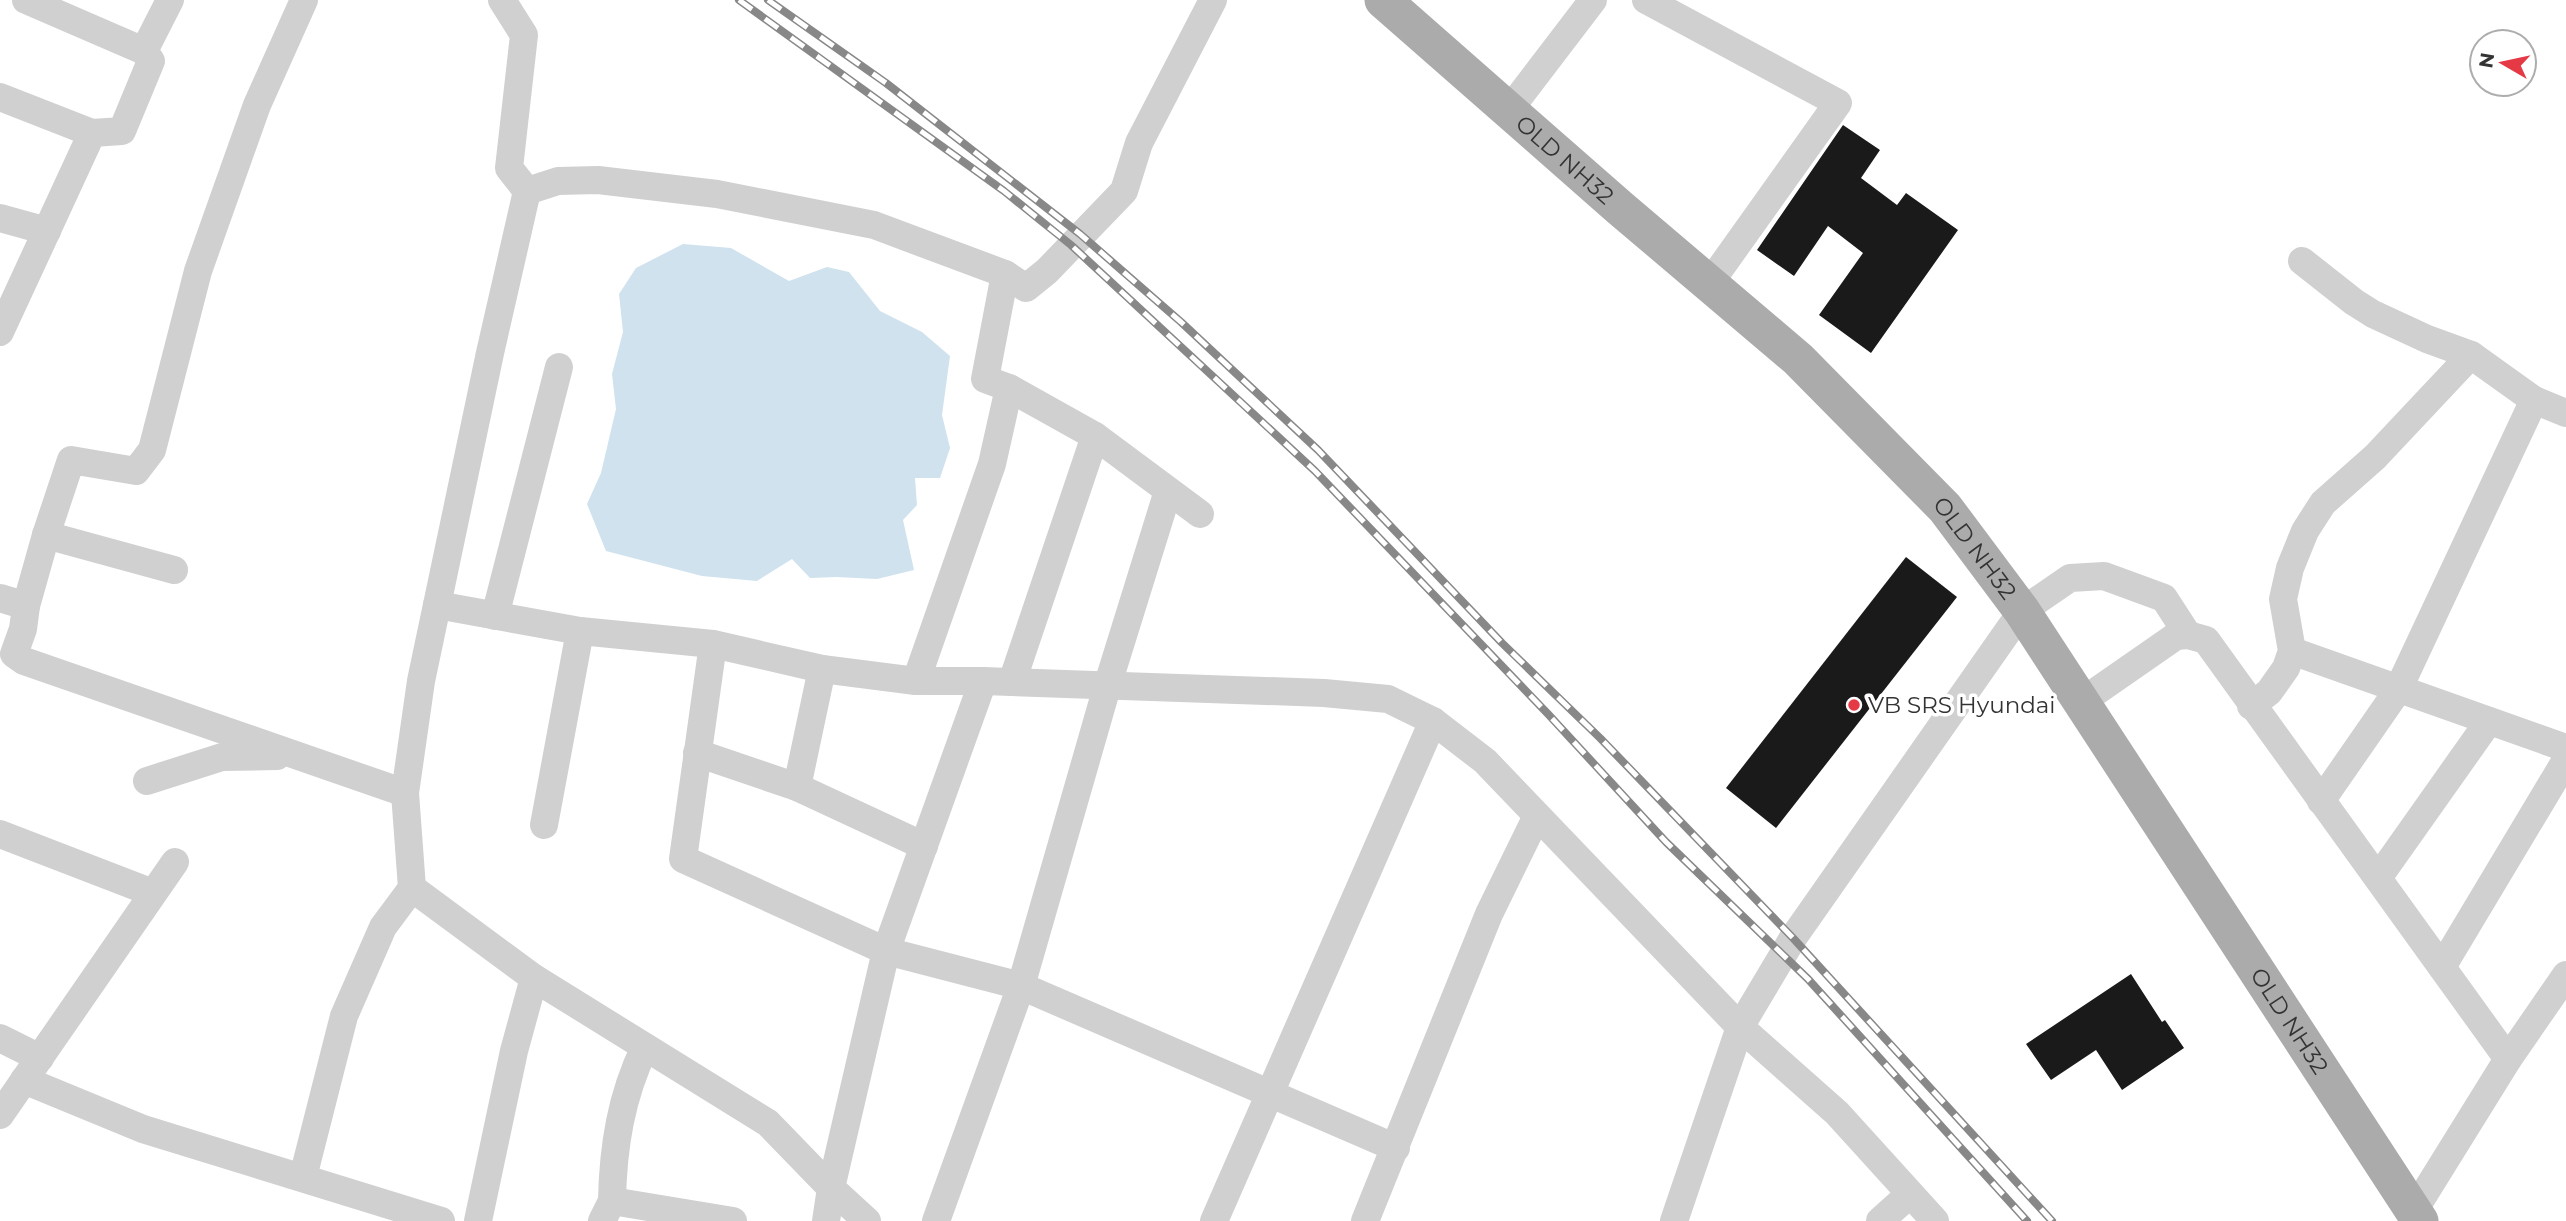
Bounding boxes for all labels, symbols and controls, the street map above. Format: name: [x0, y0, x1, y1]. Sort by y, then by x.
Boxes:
north arrow: [2468, 28, 2538, 98]
text: N: [2474, 51, 2499, 70]
street label: OLD NH32: [1510, 109, 1620, 210]
street label: OLD NH32: [1928, 491, 2022, 605]
place label: VB SRS Hyundai: [1868, 691, 2056, 719]
marker: VB SRS Hyundai: [1846, 697, 1862, 713]
street label: OLD NH32: [2245, 962, 2334, 1079]

